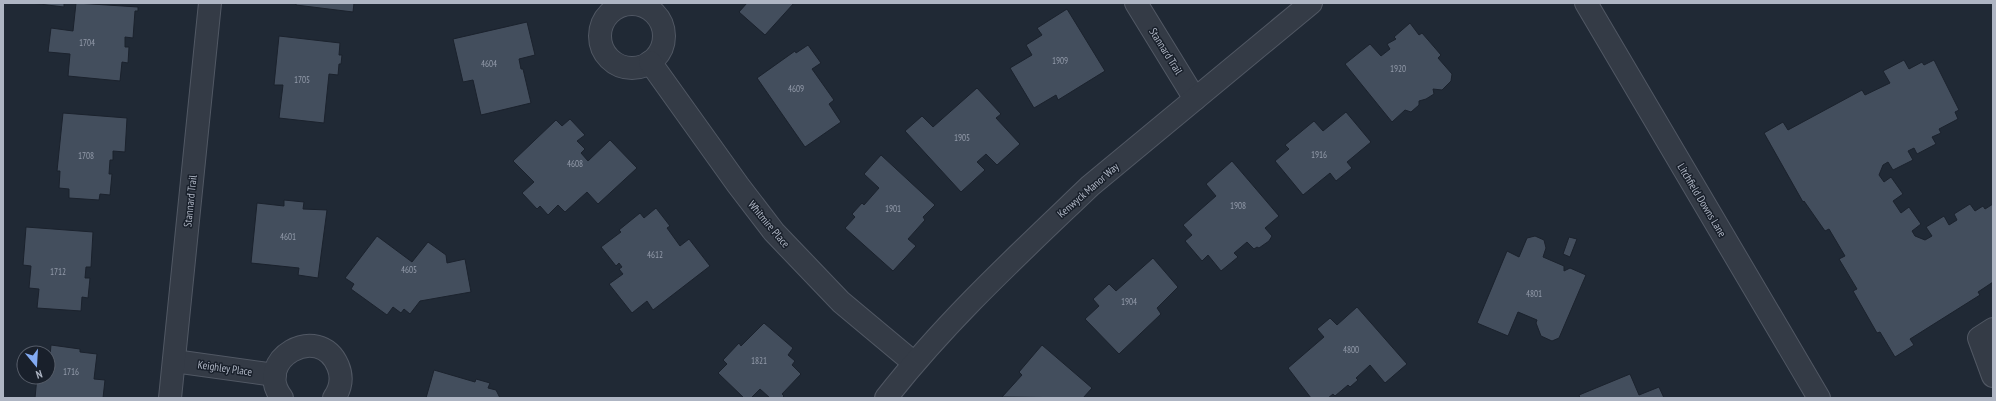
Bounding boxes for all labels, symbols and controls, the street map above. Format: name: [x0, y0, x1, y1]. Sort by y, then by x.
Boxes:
street label: Stannard Trail: [1146, 25, 1186, 77]
house number: 1704: [79, 37, 95, 48]
house number: 1909: [1052, 55, 1068, 66]
house number: 4604: [481, 58, 497, 69]
house number: 1920: [1390, 63, 1406, 74]
house number: 1705: [294, 74, 310, 85]
house number: 4609: [788, 83, 804, 94]
house number: 1905: [954, 132, 970, 143]
house number: 1916: [1311, 149, 1327, 160]
house number: 1708: [78, 150, 94, 161]
house number: 4608: [567, 158, 583, 169]
street label: Kenwyck Manor Way: [1054, 159, 1122, 221]
street label: Litchfield Downs Lane: [1674, 161, 1730, 240]
street label: Stannard Trail: [180, 174, 200, 228]
street label: Whitmire Place: [745, 198, 793, 251]
house number: 1908: [1230, 200, 1246, 211]
house number: 1901: [885, 203, 901, 214]
house number: 4601: [280, 231, 296, 242]
house number: 4612: [647, 249, 663, 260]
house number: 4605: [401, 264, 417, 275]
house number: 1712: [50, 266, 66, 277]
house number: 4801: [1526, 288, 1542, 299]
house number: 1904: [1121, 296, 1137, 307]
house number: 4800: [1343, 344, 1359, 355]
north arrow: [16, 345, 56, 385]
house number: 1821: [751, 355, 767, 366]
street label: Keighley Place: [197, 357, 254, 379]
house number: 1716: [63, 366, 79, 377]
text: N: [34, 367, 44, 382]

